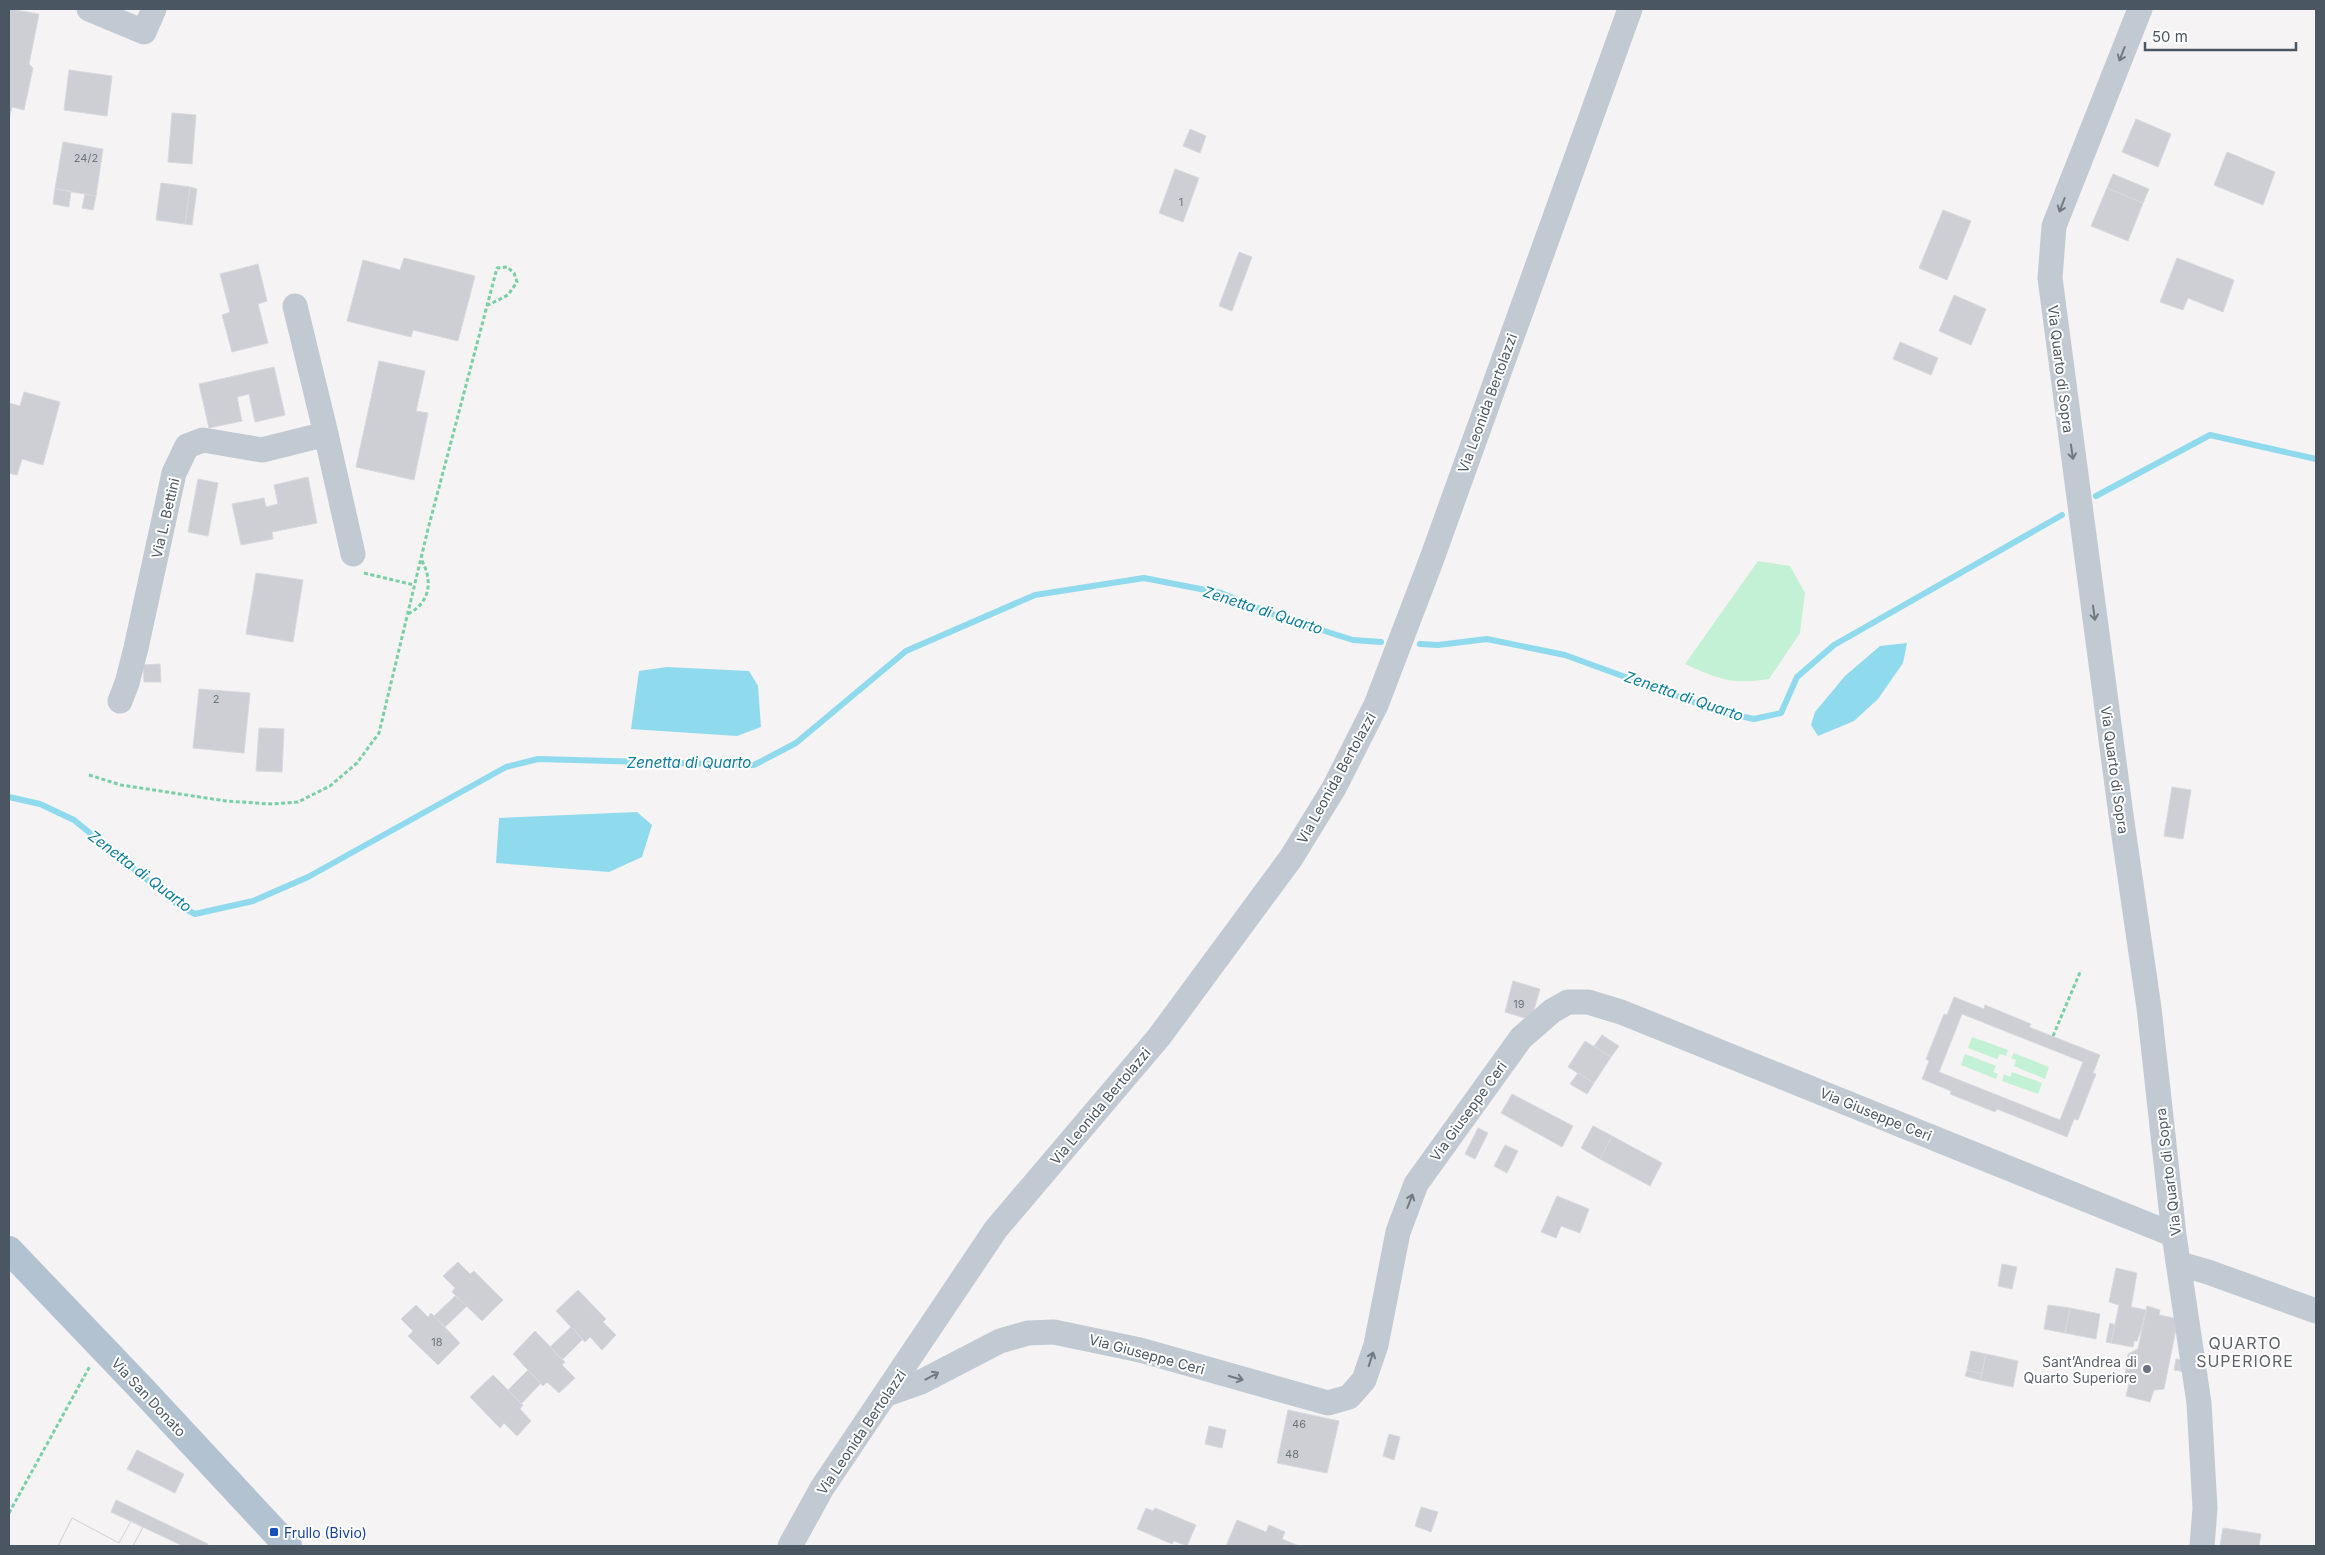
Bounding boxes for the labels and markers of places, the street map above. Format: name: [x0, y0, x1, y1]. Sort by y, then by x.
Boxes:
place label: Sant’Andrea di Quarto Superiore: [2023, 1353, 2137, 1386]
marker: Sant’Andrea di Quarto Superiore: [2141, 1363, 2153, 1375]
place label: Frullo (Bivio): [284, 1524, 367, 1541]
marker: Frullo (Bivio): [268, 1526, 280, 1538]

